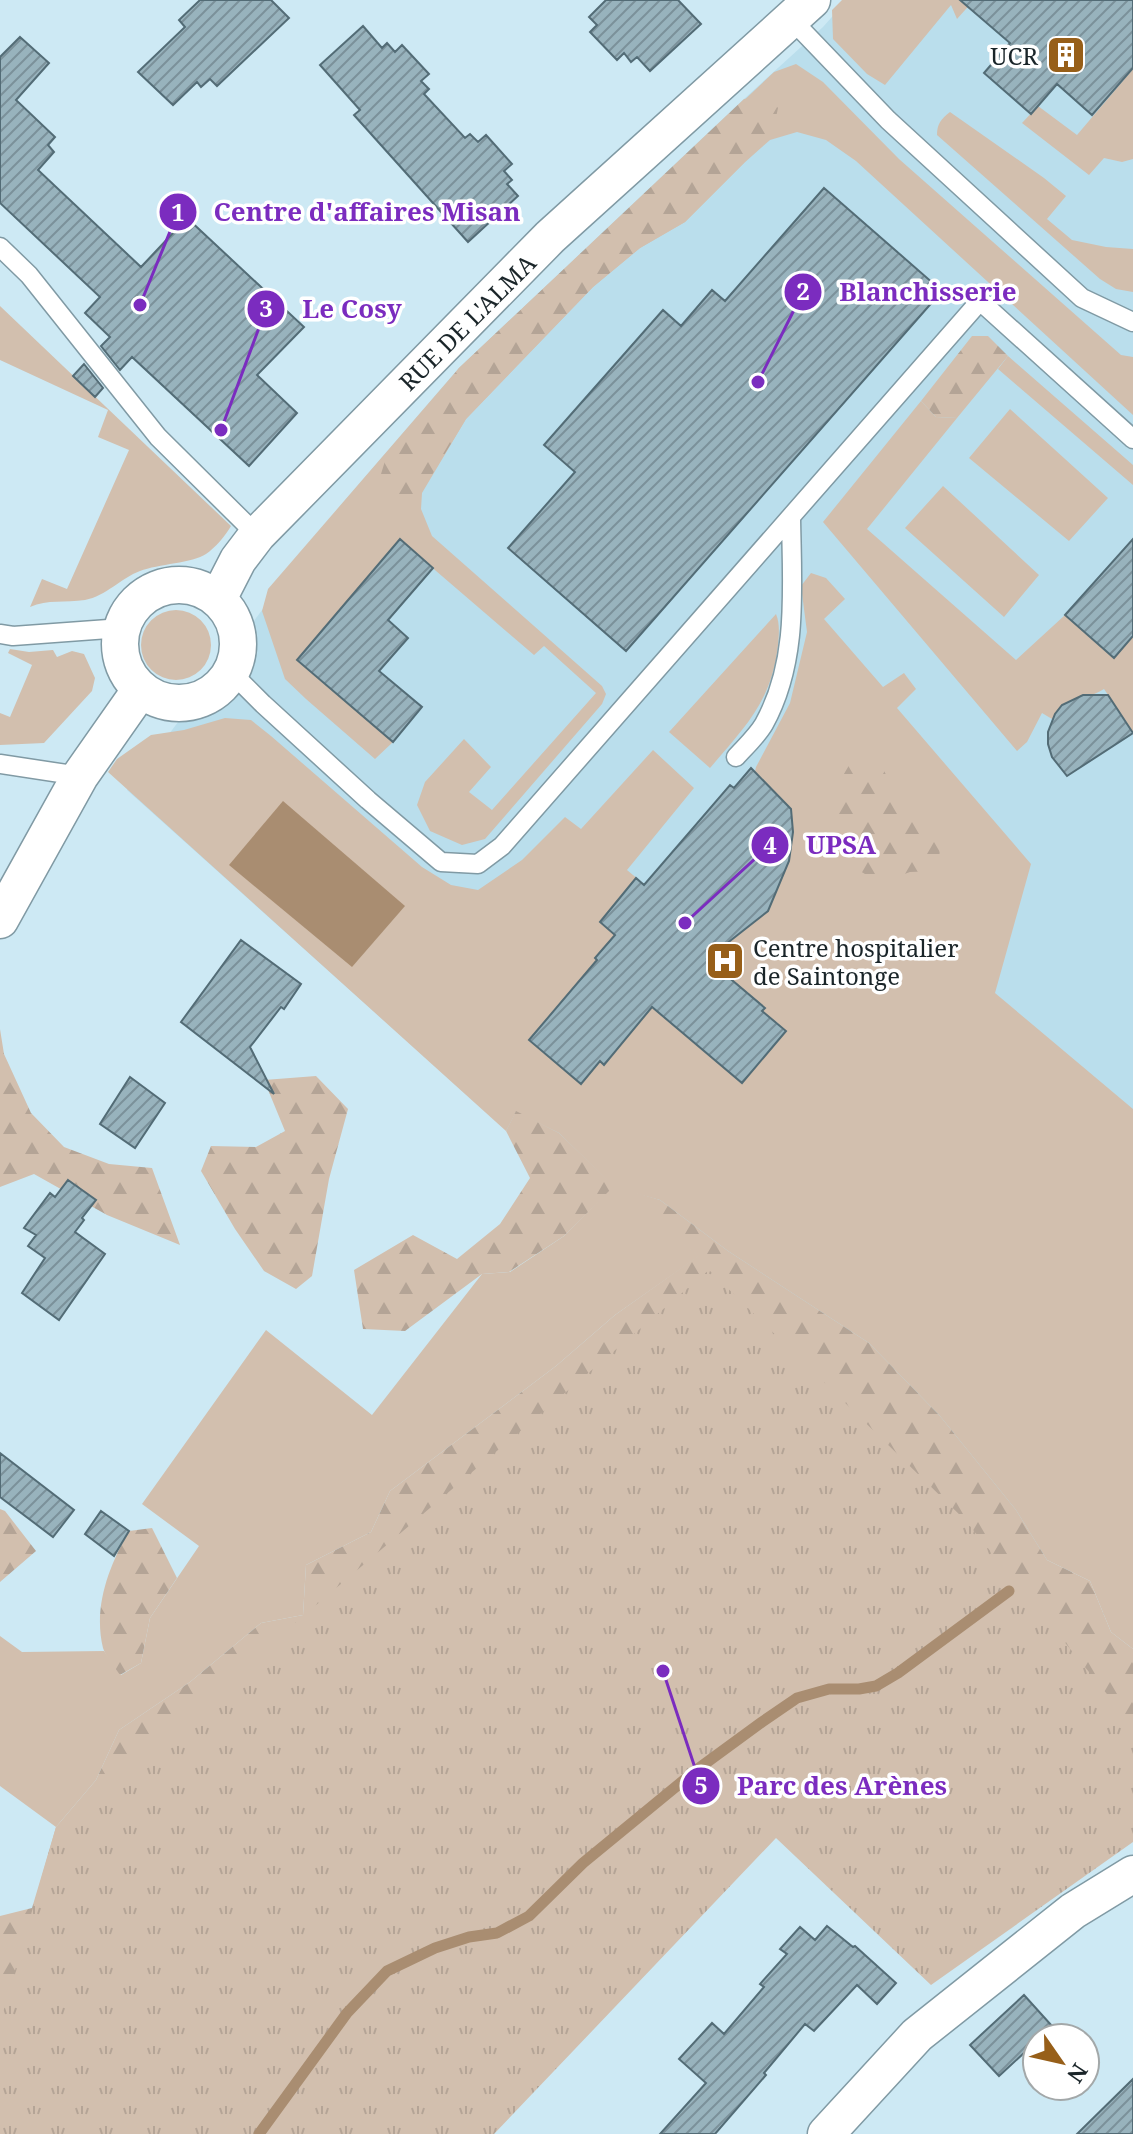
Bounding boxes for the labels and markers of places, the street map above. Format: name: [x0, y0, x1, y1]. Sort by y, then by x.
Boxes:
building icon: UCR: [1045, 34, 1087, 76]
place label: UCR: [990, 39, 1038, 72]
callout: Centre d'affaires Misan: [158, 187, 537, 237]
callout: Blanchisserie: [783, 267, 1033, 317]
callout: Le Cosy: [246, 284, 418, 334]
callout: UPSA: [750, 820, 892, 870]
place label: Centre hospitalier de Saintonge: [753, 931, 958, 992]
hospital icon: Centre hospitalier de Saintonge: [704, 940, 746, 982]
callout: Parc des Arènes: [681, 1761, 963, 1811]

